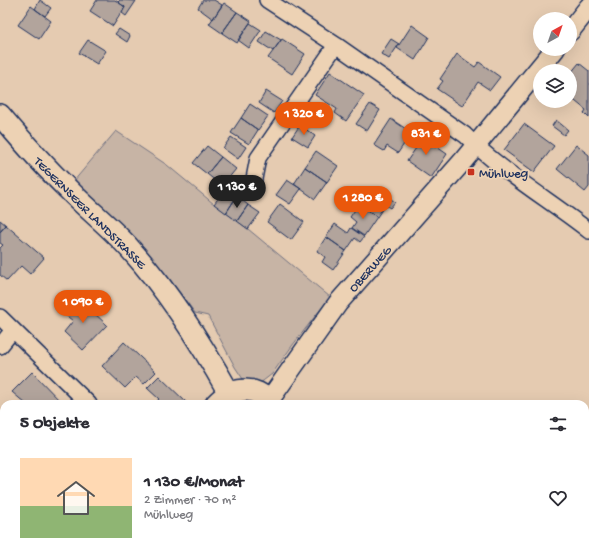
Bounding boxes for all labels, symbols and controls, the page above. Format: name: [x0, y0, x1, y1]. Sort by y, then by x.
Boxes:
north arrow: [533, 12, 577, 56]
map controls: [533, 12, 577, 108]
button: layers: [533, 64, 577, 108]
pin: 1 320 €: [267, 102, 341, 136]
text: 1 320 €: [284, 107, 324, 122]
pin: 831 €: [398, 122, 454, 156]
text: 831 €: [411, 127, 441, 142]
street label: TEGERNSEER LANDSTRASSE: [30, 154, 149, 273]
marker: Mühlweg: [466, 167, 476, 177]
place label: Mühlweg: [479, 167, 528, 182]
pin: 1 130 €: [200, 175, 274, 209]
text: 1 130 €: [218, 180, 256, 195]
pin: 1 280 €: [326, 186, 400, 220]
text: 1 280 €: [343, 191, 383, 206]
street label: OBERWEG: [346, 243, 396, 296]
pin: 1 090 €: [46, 290, 120, 324]
text: 1 090 €: [63, 295, 103, 310]
icon: filters: [547, 413, 569, 435]
text: 5 Objekte: [20, 414, 89, 434]
text: 1 130 €/Monat: [144, 473, 244, 493]
icon: home: [52, 474, 100, 522]
icon: heart: [547, 487, 569, 509]
text: 2 Zimmer · 70 m²: [144, 493, 236, 508]
text: Mühlweg: [144, 508, 193, 523]

